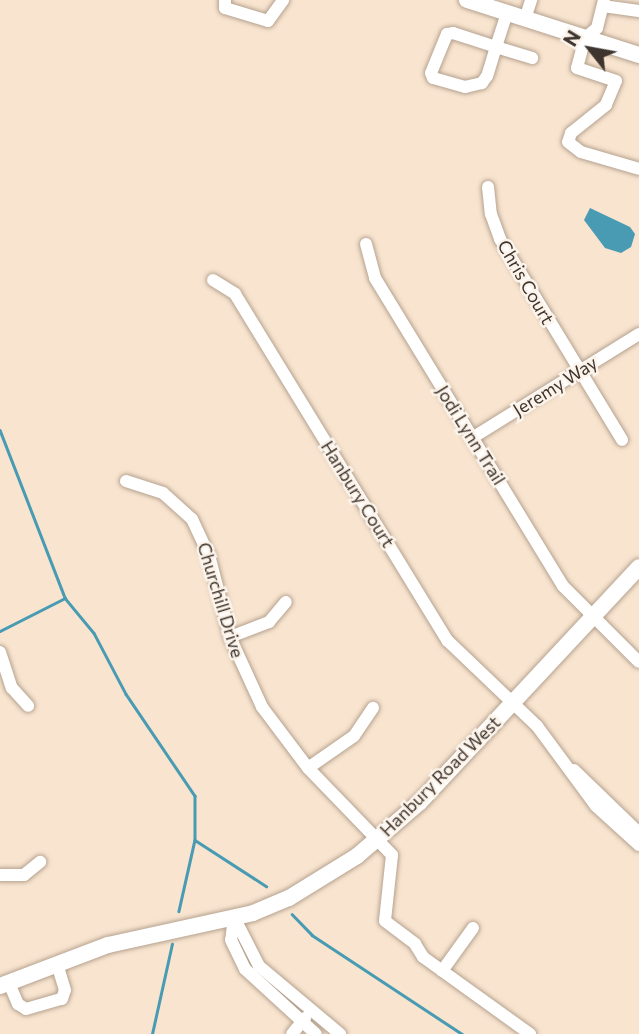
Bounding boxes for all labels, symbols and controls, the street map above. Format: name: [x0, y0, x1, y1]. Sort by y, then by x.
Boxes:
north arrow: [555, 14, 625, 84]
text: N: [558, 26, 585, 50]
street label: Chris Court: [493, 236, 559, 328]
street label: Jeremy Way: [509, 352, 601, 420]
street label: Jodi Lynn Trail: [432, 381, 510, 489]
street label: Hanbury Court: [317, 437, 399, 551]
street label: Churchill Drive: [193, 540, 249, 660]
street label: Hanbury Road West: [375, 711, 505, 841]

